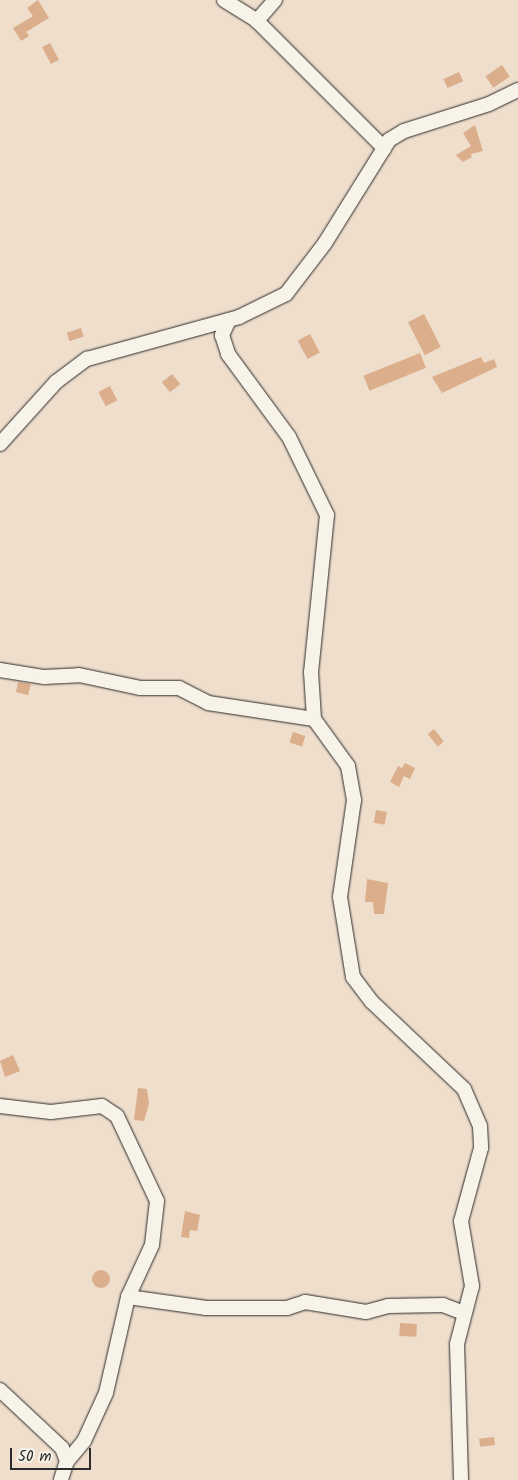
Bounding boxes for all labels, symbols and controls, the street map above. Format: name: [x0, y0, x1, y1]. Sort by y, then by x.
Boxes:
scale bar: [12, 1438, 94, 1470]
text: 50 m: [18, 1445, 52, 1469]

